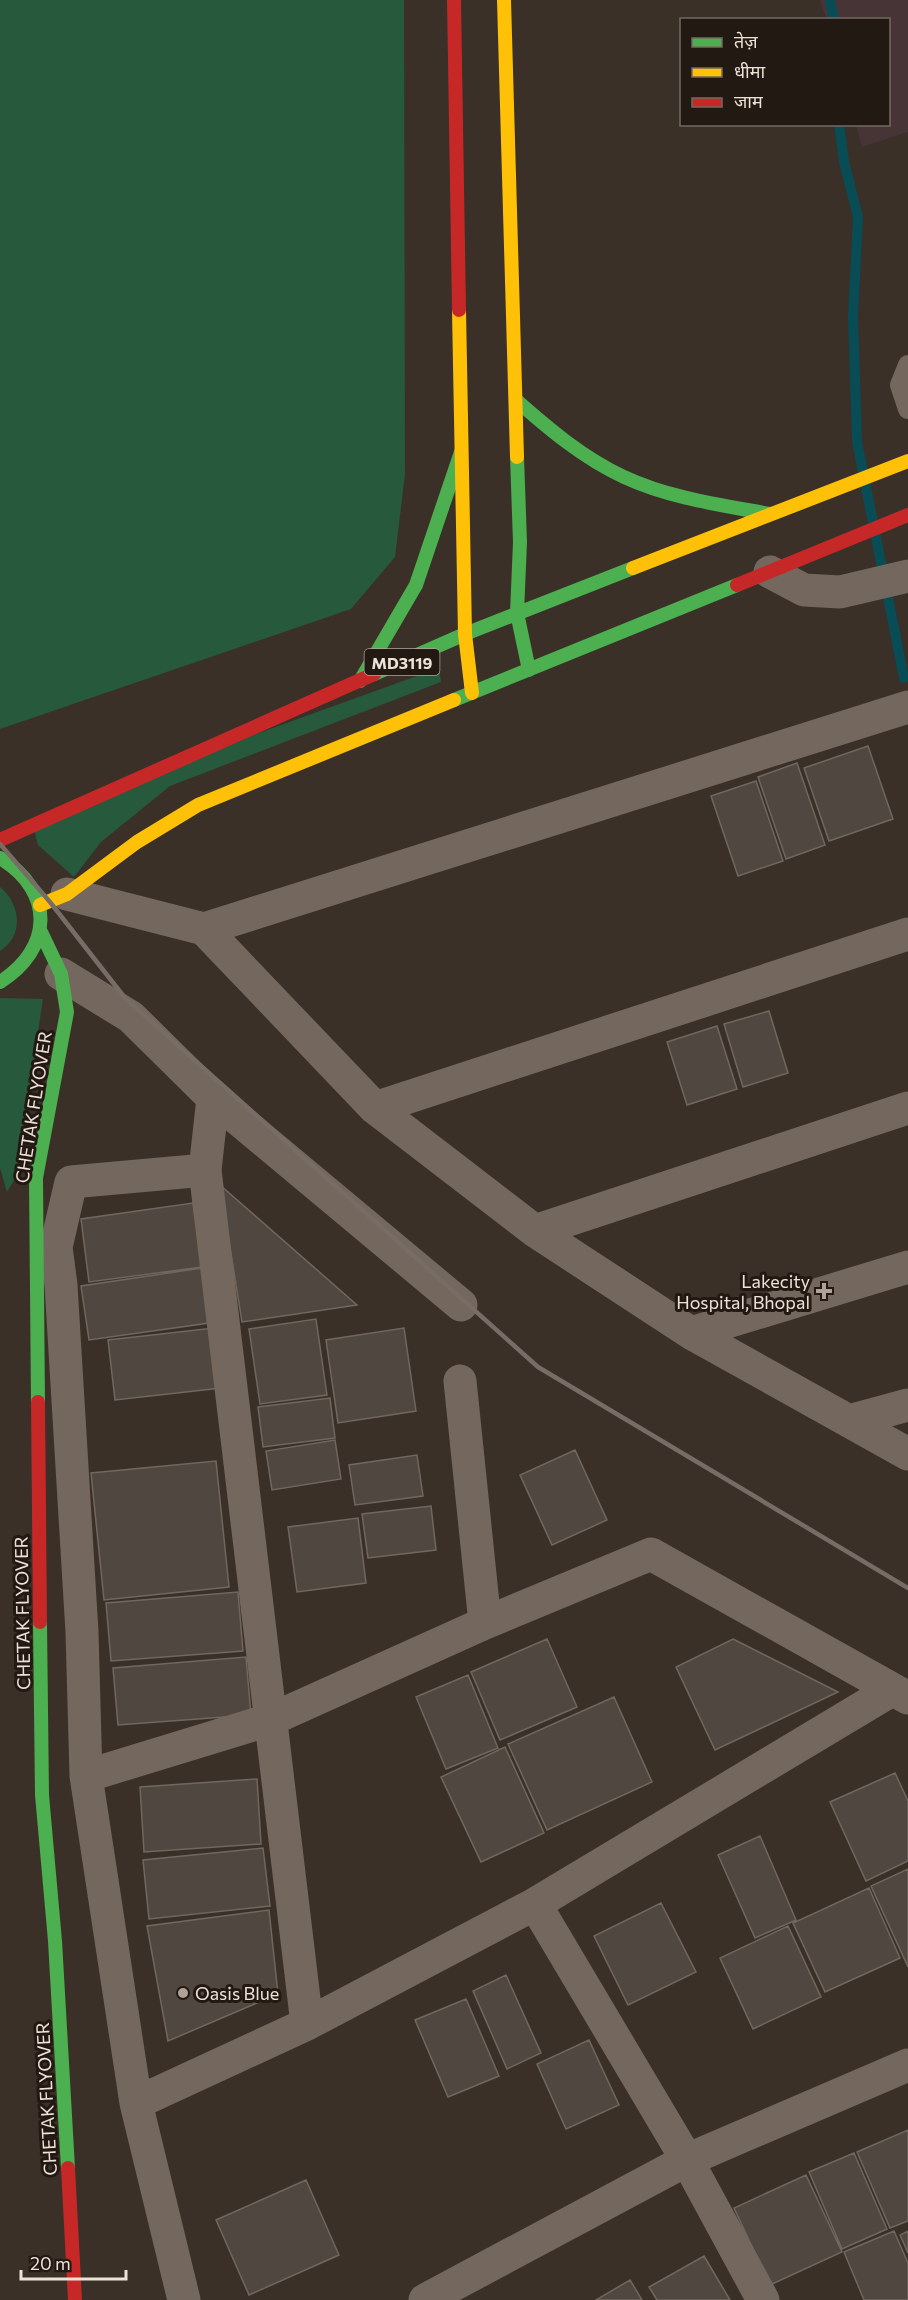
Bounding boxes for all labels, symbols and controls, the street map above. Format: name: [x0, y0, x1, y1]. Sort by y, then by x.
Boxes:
legend: [680, 18, 890, 126]
text: तेज़: [734, 30, 758, 52]
text: धीमा: [734, 60, 765, 82]
text: जाम: [734, 90, 764, 112]
road number: MD3119: [364, 649, 440, 675]
street label: CHETAK FLYOVER: [10, 1029, 56, 1185]
place label: Lakecity Hospital, Bhopal: [676, 1270, 810, 1313]
marker: Lakecity Hospital, Bhopal: [815, 1282, 833, 1300]
street label: CHETAK FLYOVER: [10, 1536, 34, 1690]
place label: Oasis Blue: [195, 1982, 279, 2004]
marker: Oasis Blue: [176, 1986, 190, 2000]
street label: CHETAK FLYOVER: [31, 2022, 61, 2176]
scale bar: [21, 2243, 126, 2281]
text: 20 m: [30, 2252, 71, 2274]

